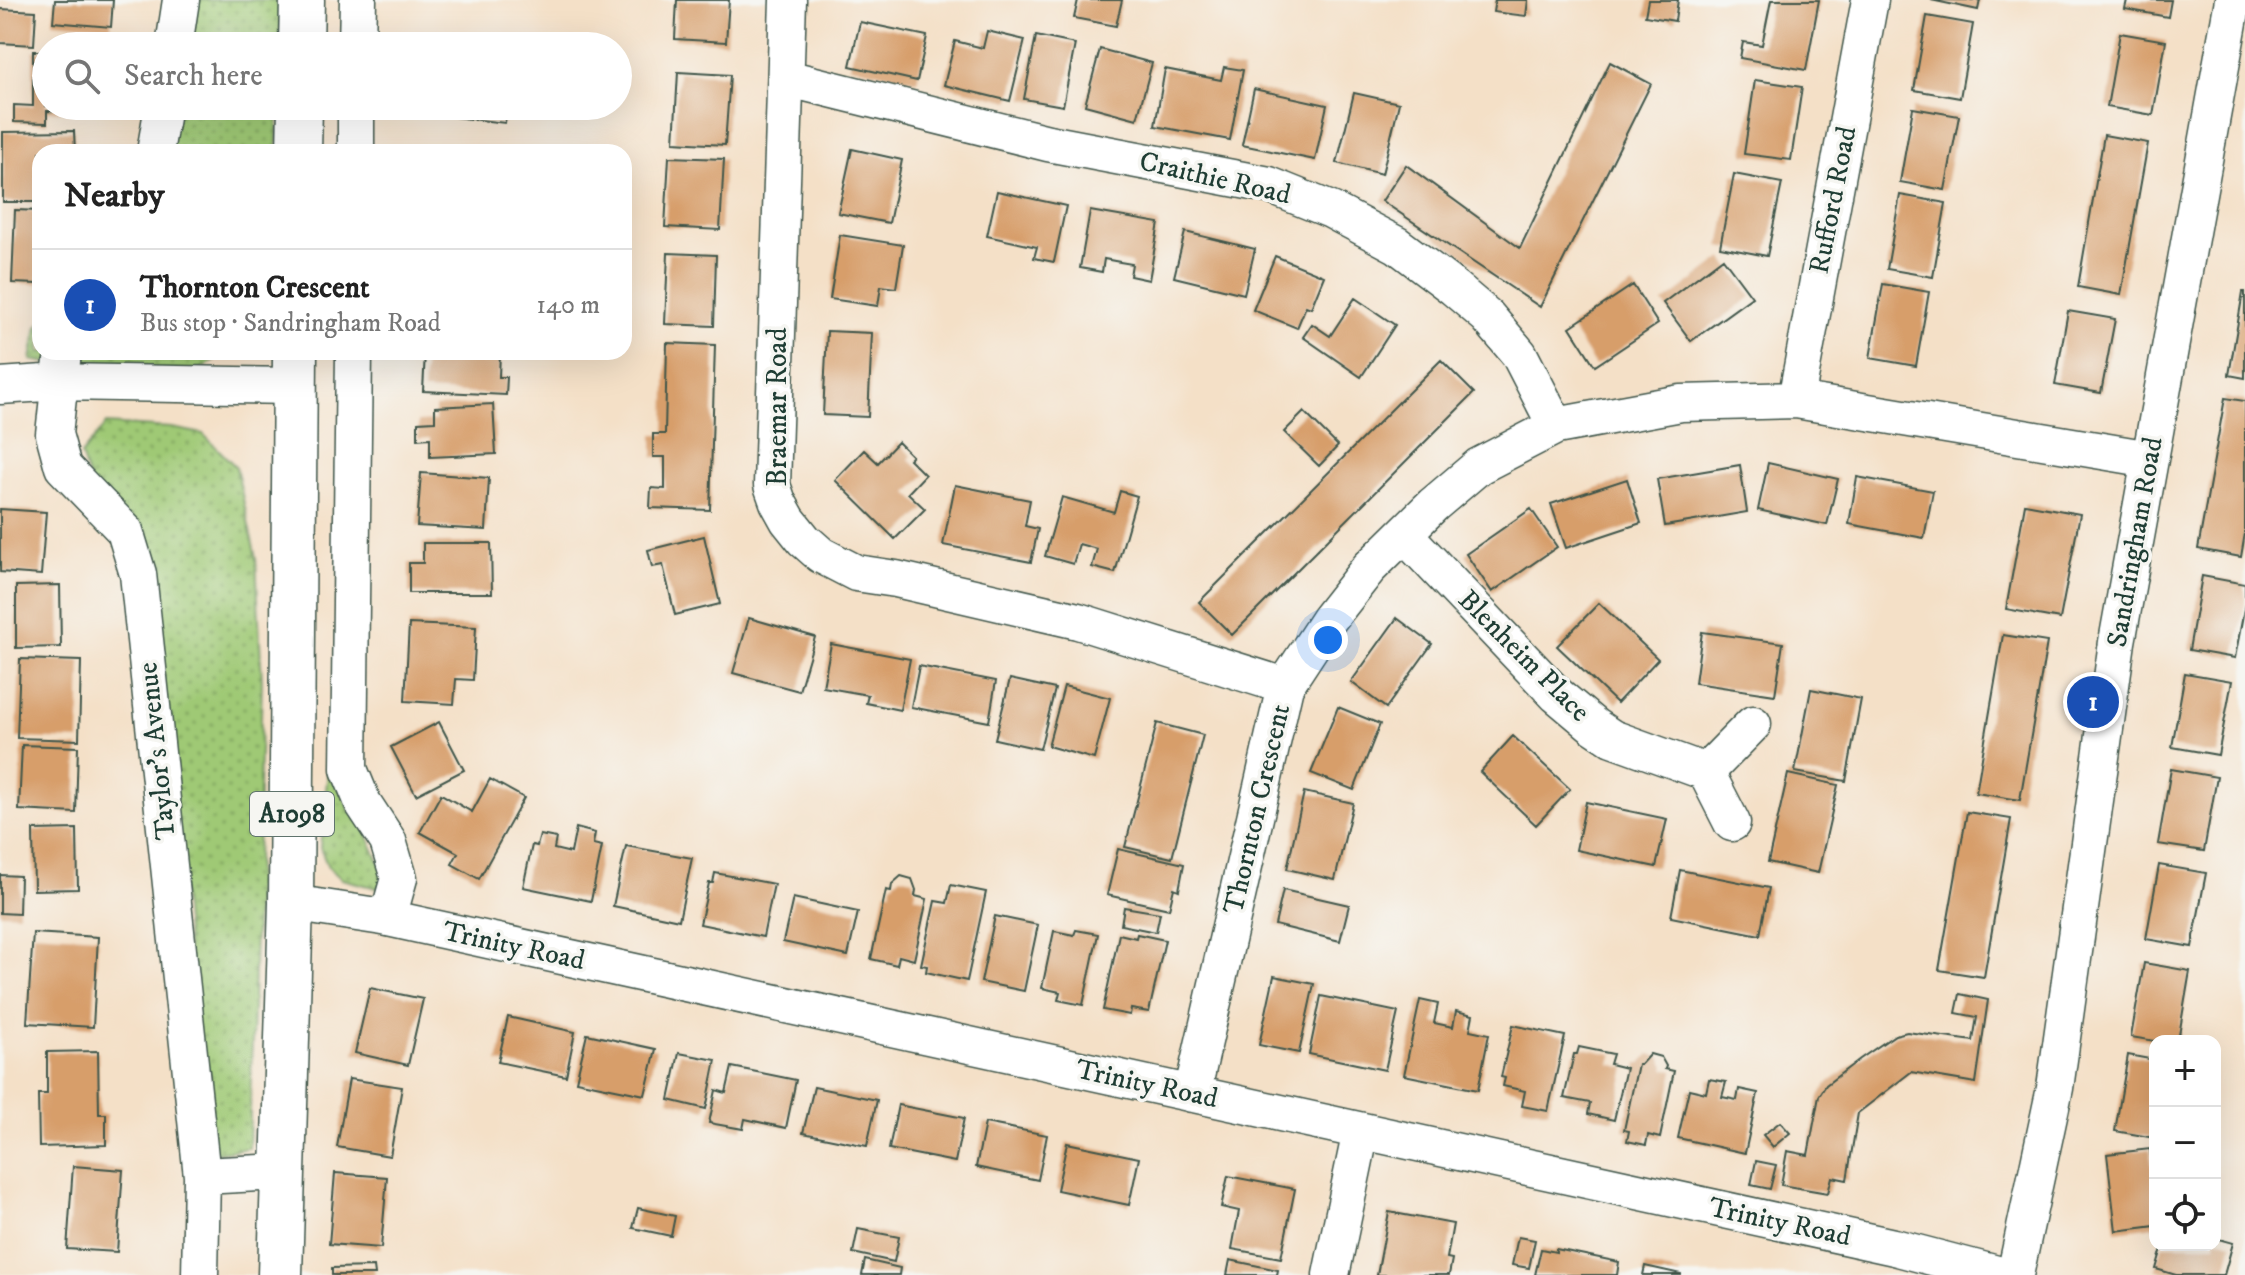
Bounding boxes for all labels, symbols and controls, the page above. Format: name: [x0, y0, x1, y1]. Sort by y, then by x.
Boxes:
search box: [32, 32, 632, 120]
icon: search: [60, 54, 104, 98]
text: Search here: [124, 58, 263, 95]
street label: Rufford Road: [1802, 123, 1864, 277]
street label: Craithie Road: [1136, 144, 1294, 212]
text: Nearby: [64, 175, 165, 217]
text: Thornton Crescent: [140, 270, 370, 307]
text: 1: [85, 289, 95, 322]
text: 140 m: [536, 289, 600, 322]
text: Bus stop · Sandringham Road: [140, 307, 441, 340]
street label: Braemar Road: [760, 328, 795, 486]
street label: Sandringham Road: [2099, 434, 2171, 650]
street label: Blenheim Place: [1451, 583, 1597, 729]
your location: [1308, 620, 1348, 660]
street label: Taylor's Avenue: [130, 660, 184, 842]
pin: 1: [2067, 672, 2119, 732]
street label: Thornton Crescent: [1216, 701, 1298, 917]
road number: A1098: [250, 792, 334, 836]
street label: Trinity Road: [440, 914, 588, 978]
map controls: [2149, 1035, 2221, 1251]
button: +: [2149, 1035, 2221, 1107]
street label: Trinity Road: [1073, 1052, 1221, 1116]
button: −: [2149, 1107, 2221, 1179]
button: locate: [2149, 1179, 2221, 1251]
street label: Trinity Road: [1706, 1190, 1854, 1254]

